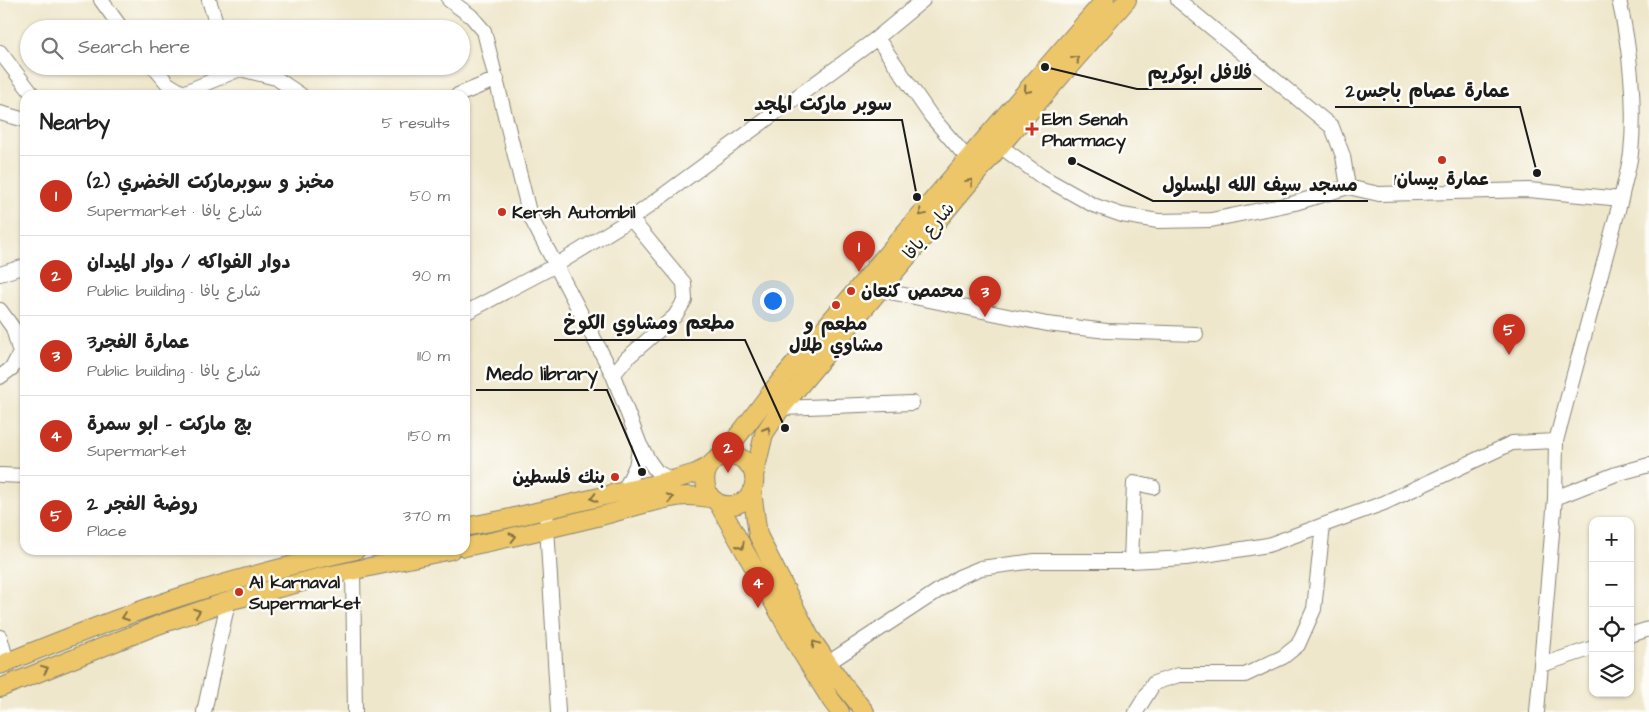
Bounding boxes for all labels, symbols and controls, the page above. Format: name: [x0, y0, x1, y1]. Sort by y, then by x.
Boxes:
search box: [20, 20, 470, 75]
icon: search: [38, 34, 66, 62]
text: Search here: [78, 34, 190, 61]
callout: فلافل ابوكريم: [1137, 55, 1262, 89]
one-way arrow: [1070, 56, 1079, 65]
text: فلافل ابوكريم: [1148, 60, 1252, 87]
callout: عمارة عصام باجس2: [1335, 73, 1520, 107]
text: عمارة عصام باجس2: [1344, 78, 1511, 105]
one-way arrow: [1024, 84, 1033, 93]
callout: سوبر ماركت المجد: [744, 86, 902, 120]
text: سوبر ماركت المجد: [754, 91, 892, 118]
place label: Ebn Senah Pharmacy: [1042, 107, 1128, 154]
text: Nearby: [40, 108, 110, 137]
text: 5 results: [382, 112, 450, 134]
marker: Ebn Senah Pharmacy: [1026, 123, 1038, 135]
marker: عمارة بيسان1: [1436, 154, 1448, 166]
callout: مسجد سيف الله المسلول: [1153, 167, 1368, 201]
place label: عمارة بيسان1: [1394, 167, 1490, 192]
text: مخبز و سوبرماركت الخضري (2): [87, 169, 334, 196]
text: مسجد سيف الله المسلول: [1162, 172, 1358, 199]
one-way arrow: [964, 179, 973, 188]
text: 1: [55, 185, 57, 207]
text: 50 m: [410, 185, 450, 207]
street label: شارع يافا: [897, 197, 961, 265]
text: Supermarket · شارع يافا: [87, 200, 262, 222]
place label: Kersh Autombil: [512, 200, 636, 225]
marker: Kersh Autombil: [496, 206, 508, 218]
one-way arrow: [918, 208, 927, 217]
pin: 1: [843, 231, 875, 272]
text: دوار الفواكه / دوار الميدان: [87, 249, 290, 276]
text: 2: [51, 265, 61, 287]
text: 90 m: [412, 265, 450, 287]
pin: 3: [969, 276, 1001, 317]
place label: محمص كنعان: [861, 279, 964, 304]
text: Public building · شارع يافا: [87, 280, 261, 302]
marker: محمص كنعان: [845, 285, 857, 297]
your location: [760, 288, 786, 314]
marker: مطعم و مشاوي طلال: [830, 299, 842, 311]
callout: مطعم ومشاوي الكوخ: [554, 306, 745, 340]
text: مطعم ومشاوي الكوخ: [563, 310, 735, 337]
place label: مطعم و مشاوي طلال: [789, 312, 883, 359]
pin: 5: [1493, 314, 1525, 355]
text: عمارة الفجر3: [87, 329, 190, 356]
text: 3: [52, 345, 60, 367]
text: 110 m: [417, 345, 450, 367]
callout: Medo library: [476, 356, 607, 390]
text: Public building · شارع يافا: [87, 360, 261, 382]
text: Medo library: [486, 361, 598, 389]
text: بج ماركت - ابو سمرة: [87, 411, 252, 438]
text: 4: [51, 425, 61, 447]
text: 150 m: [408, 425, 450, 447]
one-way arrow: [761, 426, 771, 435]
pin: 2: [712, 432, 744, 473]
text: Supermarket: [87, 440, 186, 462]
place label: بنك فلسطين: [512, 465, 605, 490]
marker: بنك فلسطين: [609, 471, 621, 483]
text: روضة الفجر 2: [87, 491, 198, 518]
one-way arrow: [590, 492, 599, 503]
one-way arrow: [666, 494, 675, 504]
text: 5: [50, 505, 62, 527]
text: 370 m: [403, 505, 450, 527]
map controls: [1589, 517, 1634, 697]
button: +: [1589, 517, 1634, 562]
text: Place: [87, 520, 127, 542]
one-way arrow: [508, 532, 517, 543]
one-way arrow: [735, 541, 745, 550]
button: −: [1589, 562, 1634, 607]
pin: 4: [742, 567, 774, 608]
place label: Al karnaval Supermarket: [248, 570, 361, 616]
marker: Al karnaval Supermarket: [233, 586, 245, 598]
button: locate: [1589, 607, 1634, 652]
one-way arrow: [192, 608, 201, 618]
one-way arrow: [121, 611, 129, 621]
one-way arrow: [812, 641, 822, 650]
button: layers: [1589, 652, 1634, 697]
one-way arrow: [40, 665, 49, 676]

